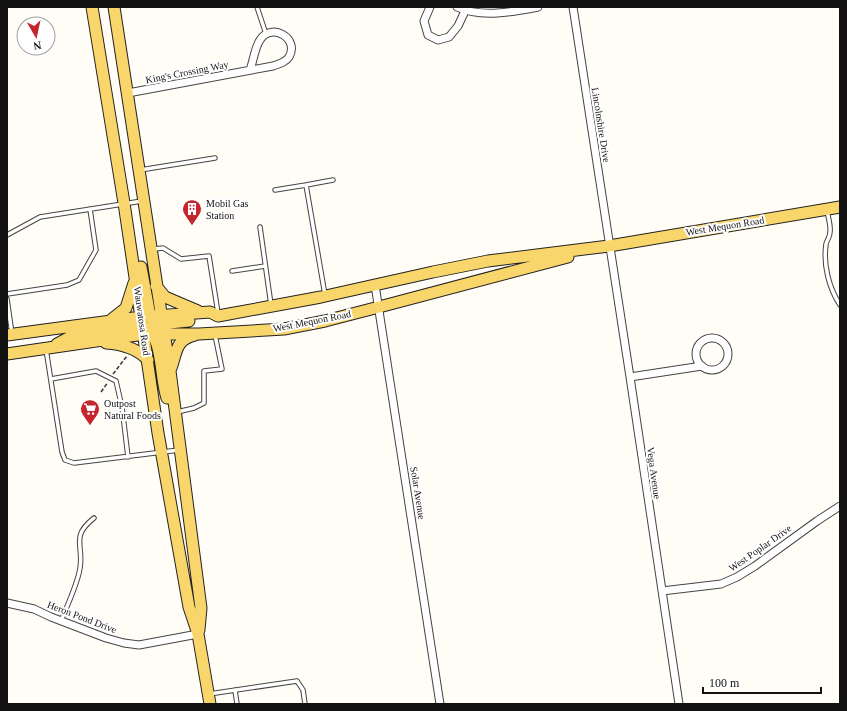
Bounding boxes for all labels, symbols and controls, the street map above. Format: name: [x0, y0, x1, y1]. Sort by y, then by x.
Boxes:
north arrow: [16, 16, 56, 56]
text: N: [33, 39, 42, 52]
street label: King's Crossing Way: [145, 59, 229, 85]
street label: Lincolnshire Drive: [590, 87, 612, 164]
building icon: Mobil Gas Station: [181, 198, 203, 226]
place label: Mobil Gas Station: [206, 198, 249, 221]
street label: West Mequon Road: [685, 214, 765, 238]
street label: Wauwatosa Road: [132, 286, 152, 356]
street label: West Mequon Road: [272, 308, 352, 334]
supermarket icon: Outpost Natural Foods: [79, 398, 101, 426]
place label: Outpost Natural Foods: [104, 398, 161, 421]
street label: Vega Avenue: [645, 446, 663, 500]
street label: Solar Avenue: [408, 466, 428, 521]
street label: West Poplar Drive: [727, 522, 794, 574]
street label: Heron Pond Drive: [46, 599, 119, 635]
scale bar: [703, 669, 821, 695]
text: 100 m: [709, 676, 740, 690]

